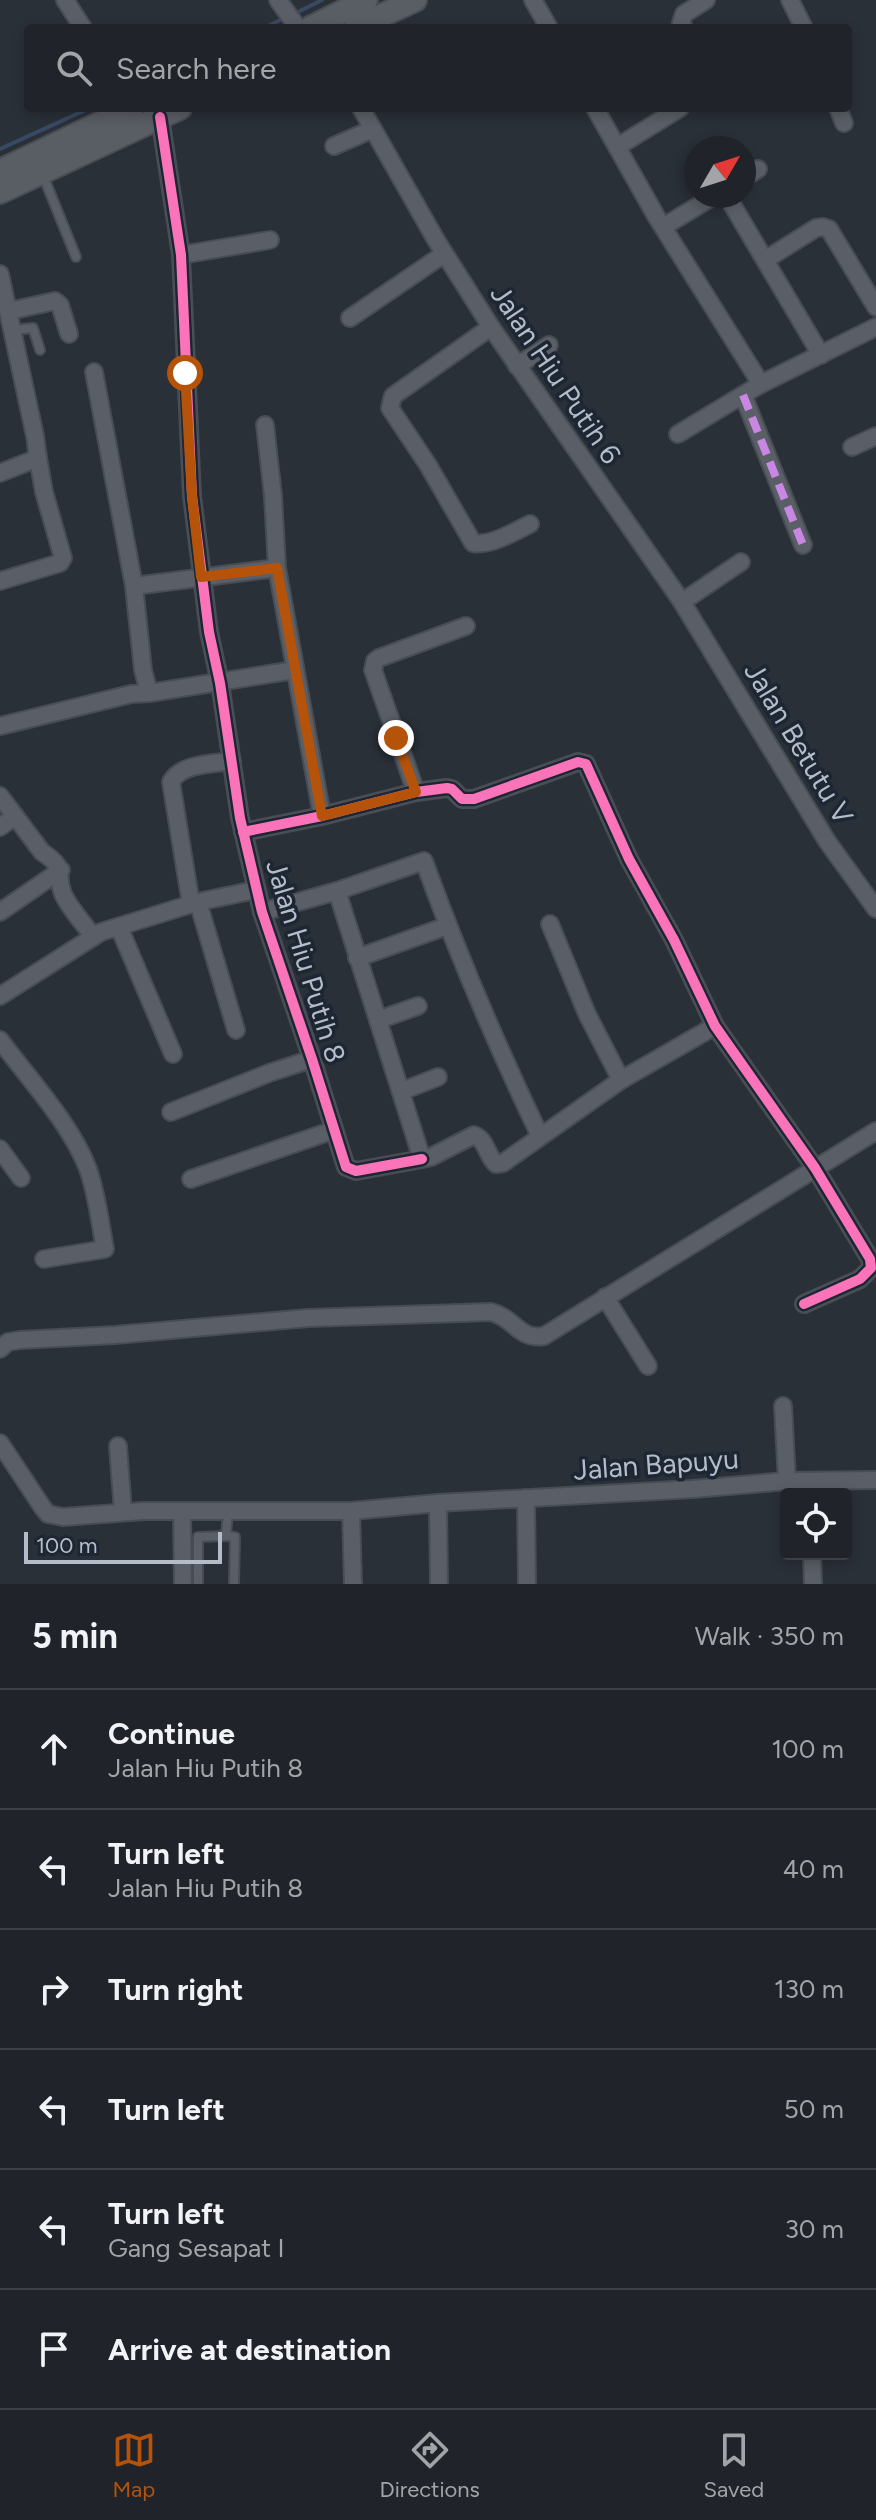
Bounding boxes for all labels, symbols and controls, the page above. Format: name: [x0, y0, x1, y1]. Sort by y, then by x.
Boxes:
search box: [24, 24, 852, 112]
icon: search: [52, 46, 96, 90]
text: Search here: [116, 50, 276, 87]
north arrow: [684, 136, 756, 208]
street label: Jalan Hiu Putih 6: [483, 278, 629, 470]
route start: [167, 355, 203, 391]
street label: Jalan Betutu V: [737, 656, 861, 831]
route end: [378, 720, 414, 756]
street label: Jalan Hiu Putih 8: [259, 855, 353, 1067]
street label: Jalan Bapuyu: [572, 1441, 740, 1487]
map controls: [780, 1488, 852, 1560]
button: locate: [780, 1488, 852, 1560]
scale bar: [24, 1528, 222, 1564]
text: 100 m: [36, 1532, 97, 1559]
text: 5 min: [32, 1616, 118, 1657]
text: Walk · 350 m: [695, 1620, 844, 1652]
text: Continue: [108, 1715, 235, 1752]
icon: ahead: [32, 1727, 76, 1771]
text: 100 m: [771, 1733, 844, 1765]
text: Jalan Hiu Putih 8: [108, 1752, 303, 1784]
text: Turn left: [108, 1835, 225, 1872]
icon: left: [32, 1847, 76, 1891]
text: 40 m: [783, 1853, 844, 1885]
text: Jalan Hiu Putih 8: [108, 1872, 303, 1904]
icon: right: [32, 1967, 76, 2011]
text: Turn right: [108, 1971, 243, 2008]
text: 130 m: [774, 1973, 844, 2005]
icon: left: [32, 2087, 76, 2131]
text: Turn left: [108, 2091, 225, 2128]
text: 50 m: [784, 2093, 844, 2125]
text: Turn left: [108, 2195, 225, 2232]
icon: left: [32, 2207, 76, 2251]
text: 30 m: [785, 2213, 844, 2245]
text: Gang Sesapat I: [108, 2232, 285, 2264]
icon: arrive: [32, 2327, 76, 2371]
text: Arrive at destination: [108, 2331, 391, 2368]
tab: Map: [112, 2428, 156, 2503]
tab: Directions: [380, 2428, 480, 2503]
tab: Saved: [703, 2428, 764, 2503]

